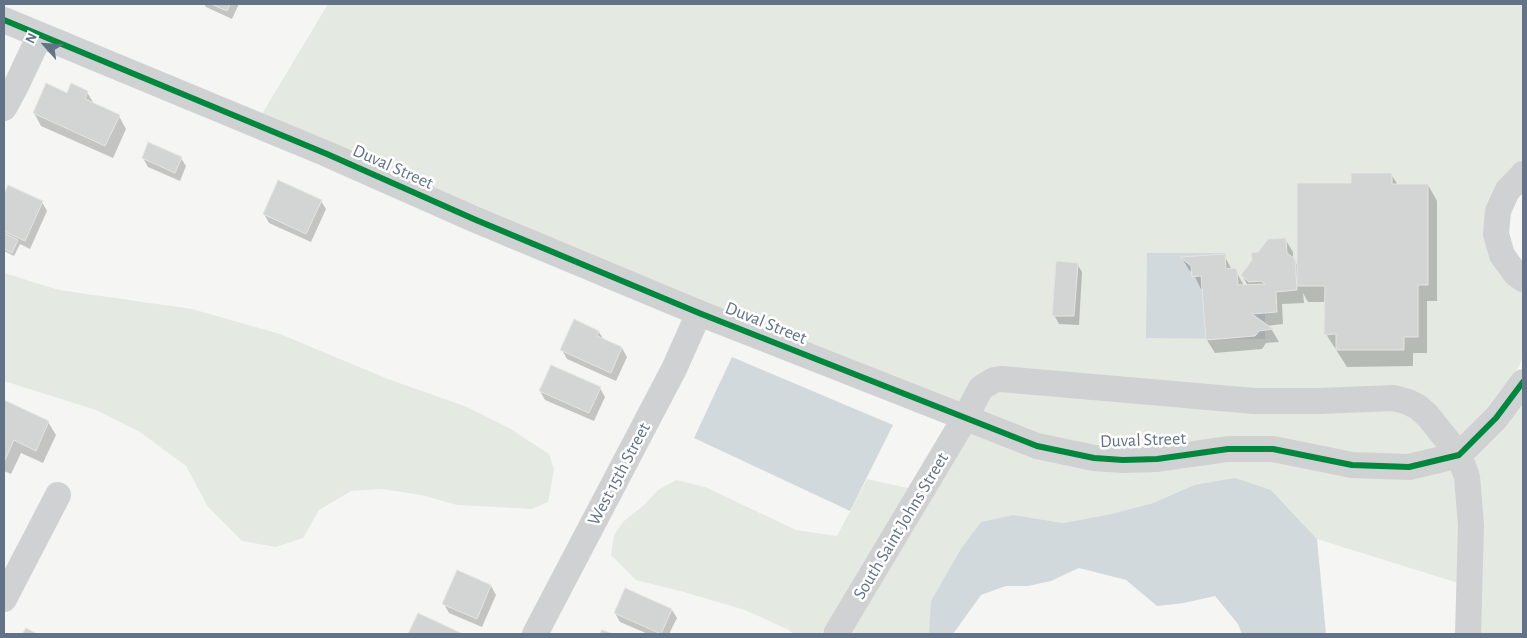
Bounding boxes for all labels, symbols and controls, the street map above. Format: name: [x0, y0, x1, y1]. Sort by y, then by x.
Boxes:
north arrow: [20, 20, 70, 70]
text: N: [23, 31, 40, 46]
street label: Duval Street: [349, 140, 437, 194]
street label: Duval Street: [722, 297, 810, 349]
street label: West 15th Street: [583, 419, 655, 529]
street label: Duval Street: [1100, 428, 1186, 452]
street label: South Saint Johns Street: [849, 449, 953, 603]

